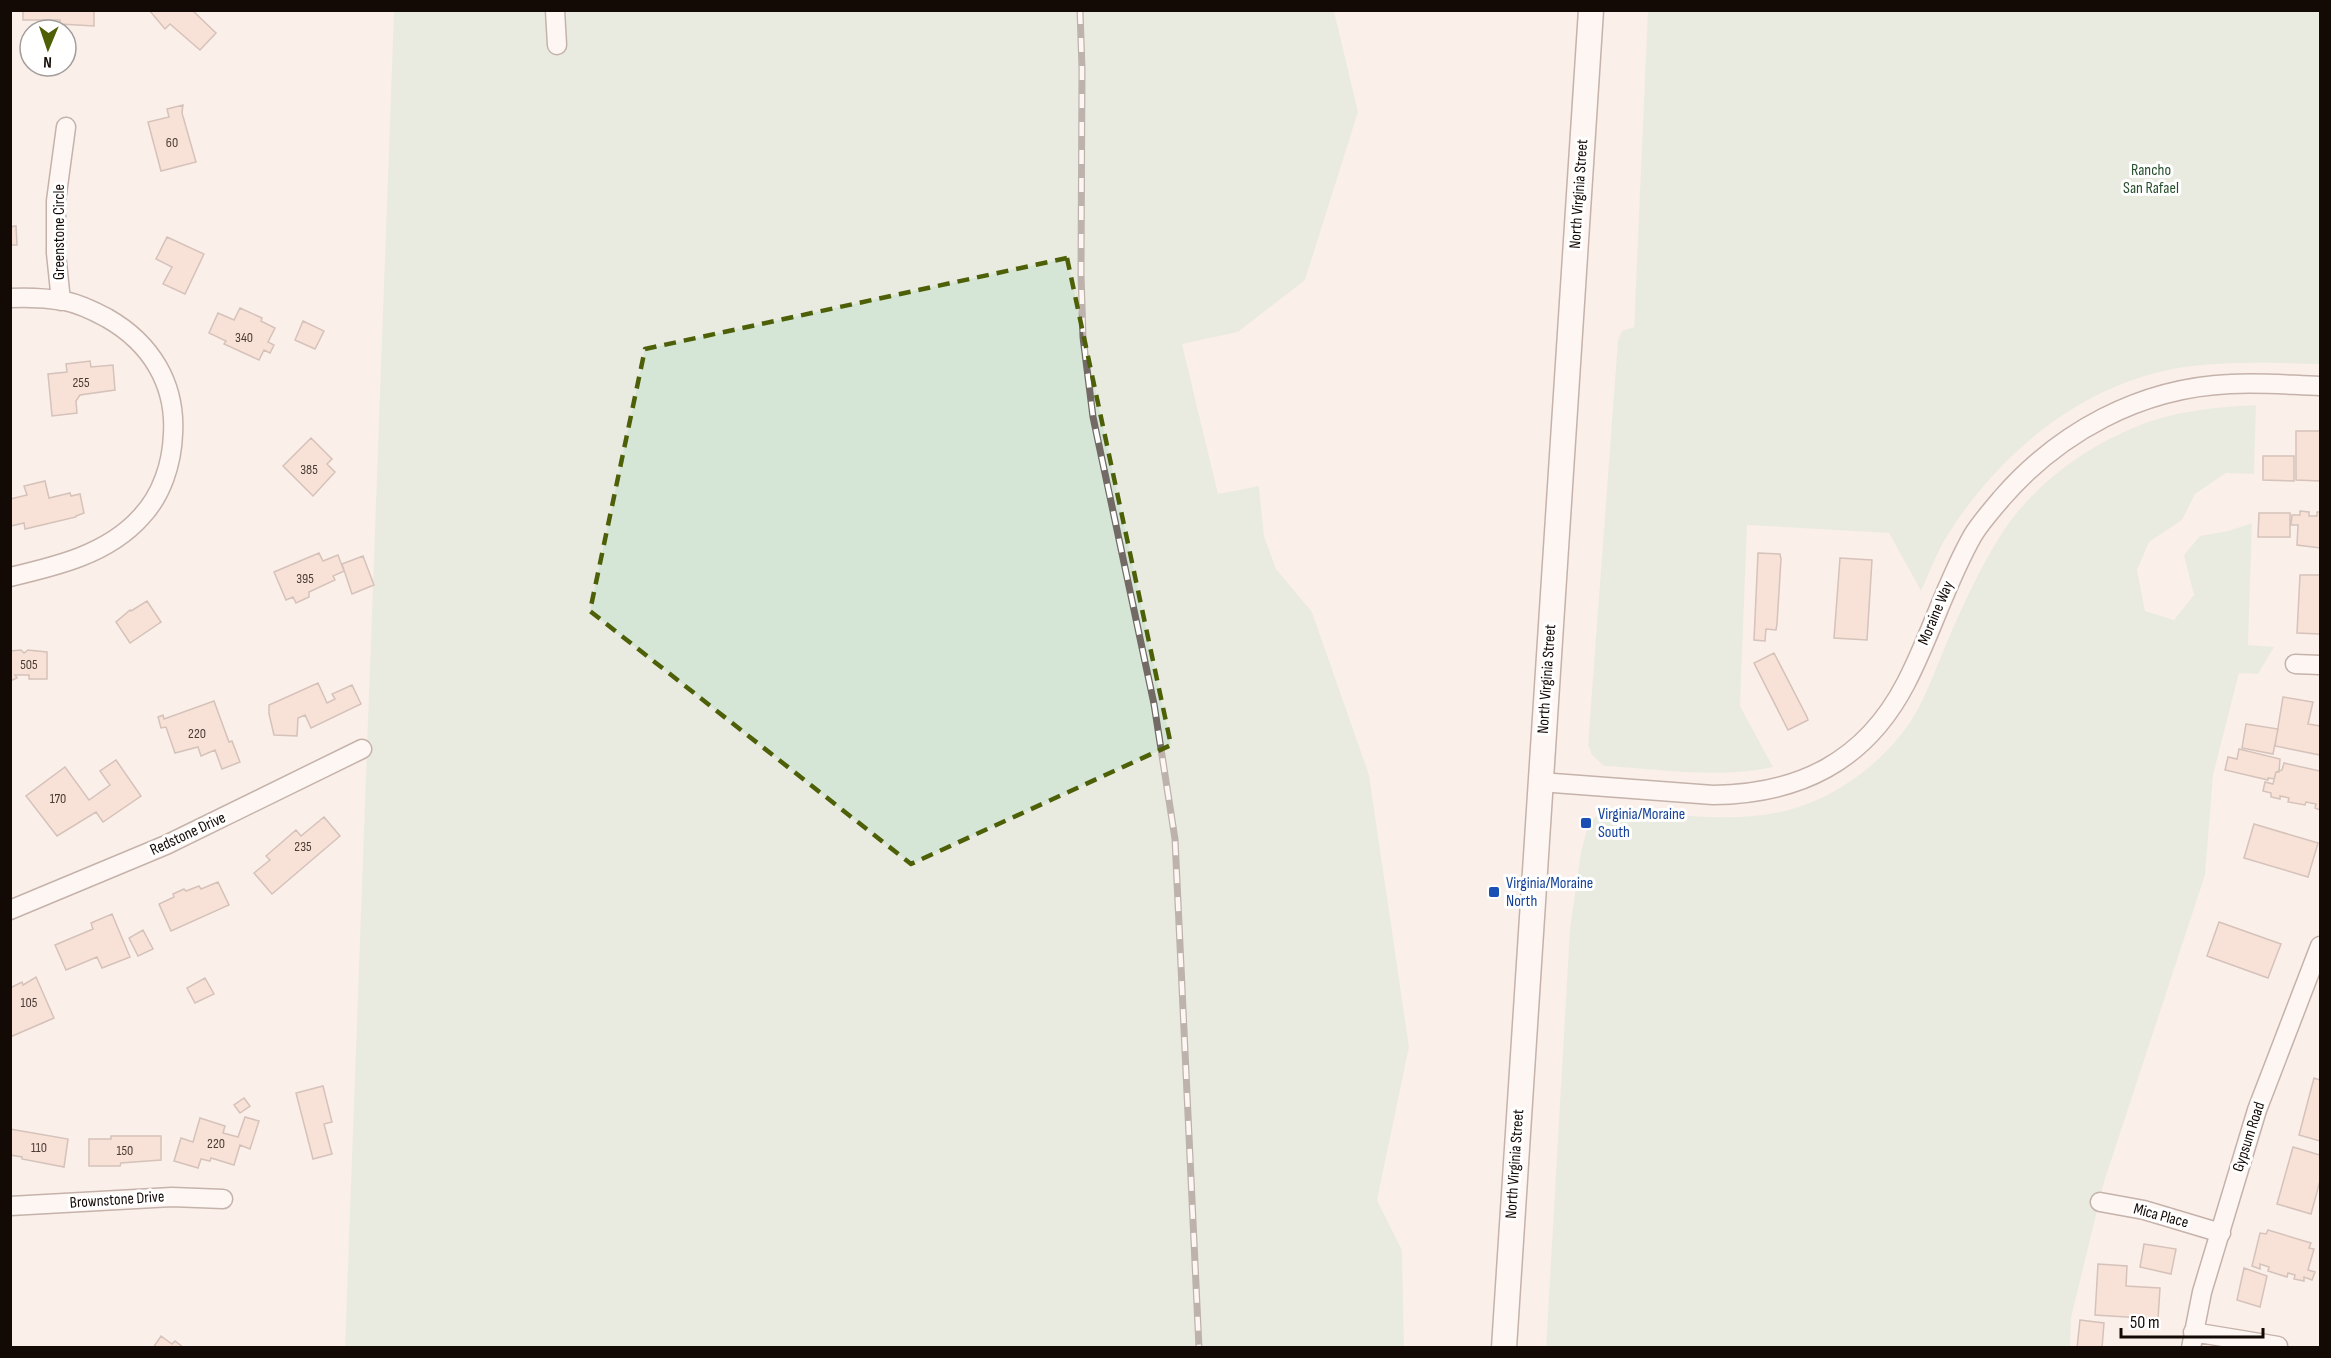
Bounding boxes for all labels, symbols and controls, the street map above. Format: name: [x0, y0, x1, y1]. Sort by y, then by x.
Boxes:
north arrow: [18, 18, 78, 78]
text: N: [43, 52, 52, 71]
house number: 60: [166, 134, 178, 151]
street label: North Virginia Street: [1566, 138, 1592, 249]
park label: Rancho San Rafael: [2123, 161, 2179, 198]
street label: Greenstone Circle: [50, 184, 69, 280]
house number: 340: [235, 329, 253, 346]
house number: 255: [73, 374, 90, 391]
house number: 385: [300, 461, 318, 478]
house number: 395: [296, 570, 314, 587]
street label: Moraine Way: [1914, 578, 1958, 648]
street label: North Virginia Street: [1534, 623, 1560, 734]
house number: 505: [20, 656, 38, 673]
house number: 220: [188, 725, 206, 742]
house number: 170: [50, 790, 66, 807]
place label: Virginia/Moraine South: [1598, 805, 1685, 842]
street label: Redstone Drive: [147, 808, 229, 860]
marker: Virginia/Moraine South: [1579, 816, 1593, 830]
house number: 235: [294, 838, 312, 855]
place label: Virginia/Moraine North: [1506, 874, 1593, 911]
marker: Virginia/Moraine North: [1487, 885, 1501, 899]
house number: 105: [21, 994, 38, 1011]
street label: Gypsum Road: [2229, 1100, 2269, 1174]
street label: North Virginia Street: [1502, 1108, 1528, 1219]
house number: 220: [207, 1135, 225, 1152]
house number: 110: [31, 1139, 47, 1156]
house number: 150: [117, 1142, 133, 1159]
street label: Brownstone Drive: [69, 1187, 165, 1213]
street label: Mica Place: [2131, 1200, 2191, 1232]
scale bar: [2121, 1301, 2264, 1339]
text: 50 m: [2130, 1312, 2160, 1333]

